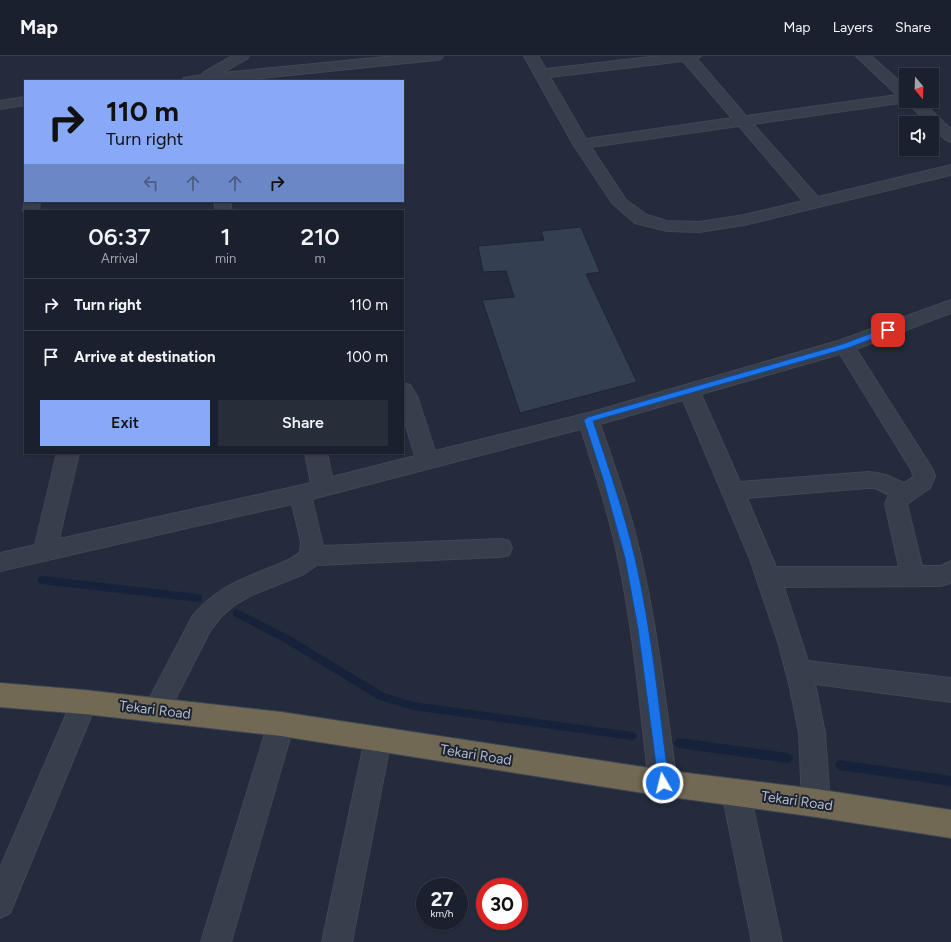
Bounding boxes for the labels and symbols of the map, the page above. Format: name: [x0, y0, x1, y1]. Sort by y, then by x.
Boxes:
north arrow: [899, 68, 939, 108]
pin: [871, 313, 905, 347]
street label: Tekari Road: [118, 697, 192, 723]
street label: Tekari Road: [439, 741, 513, 769]
position arrow: [642, 762, 684, 804]
street label: Tekari Road: [760, 788, 834, 814]
speed limit sign: 30: [476, 878, 528, 930]

